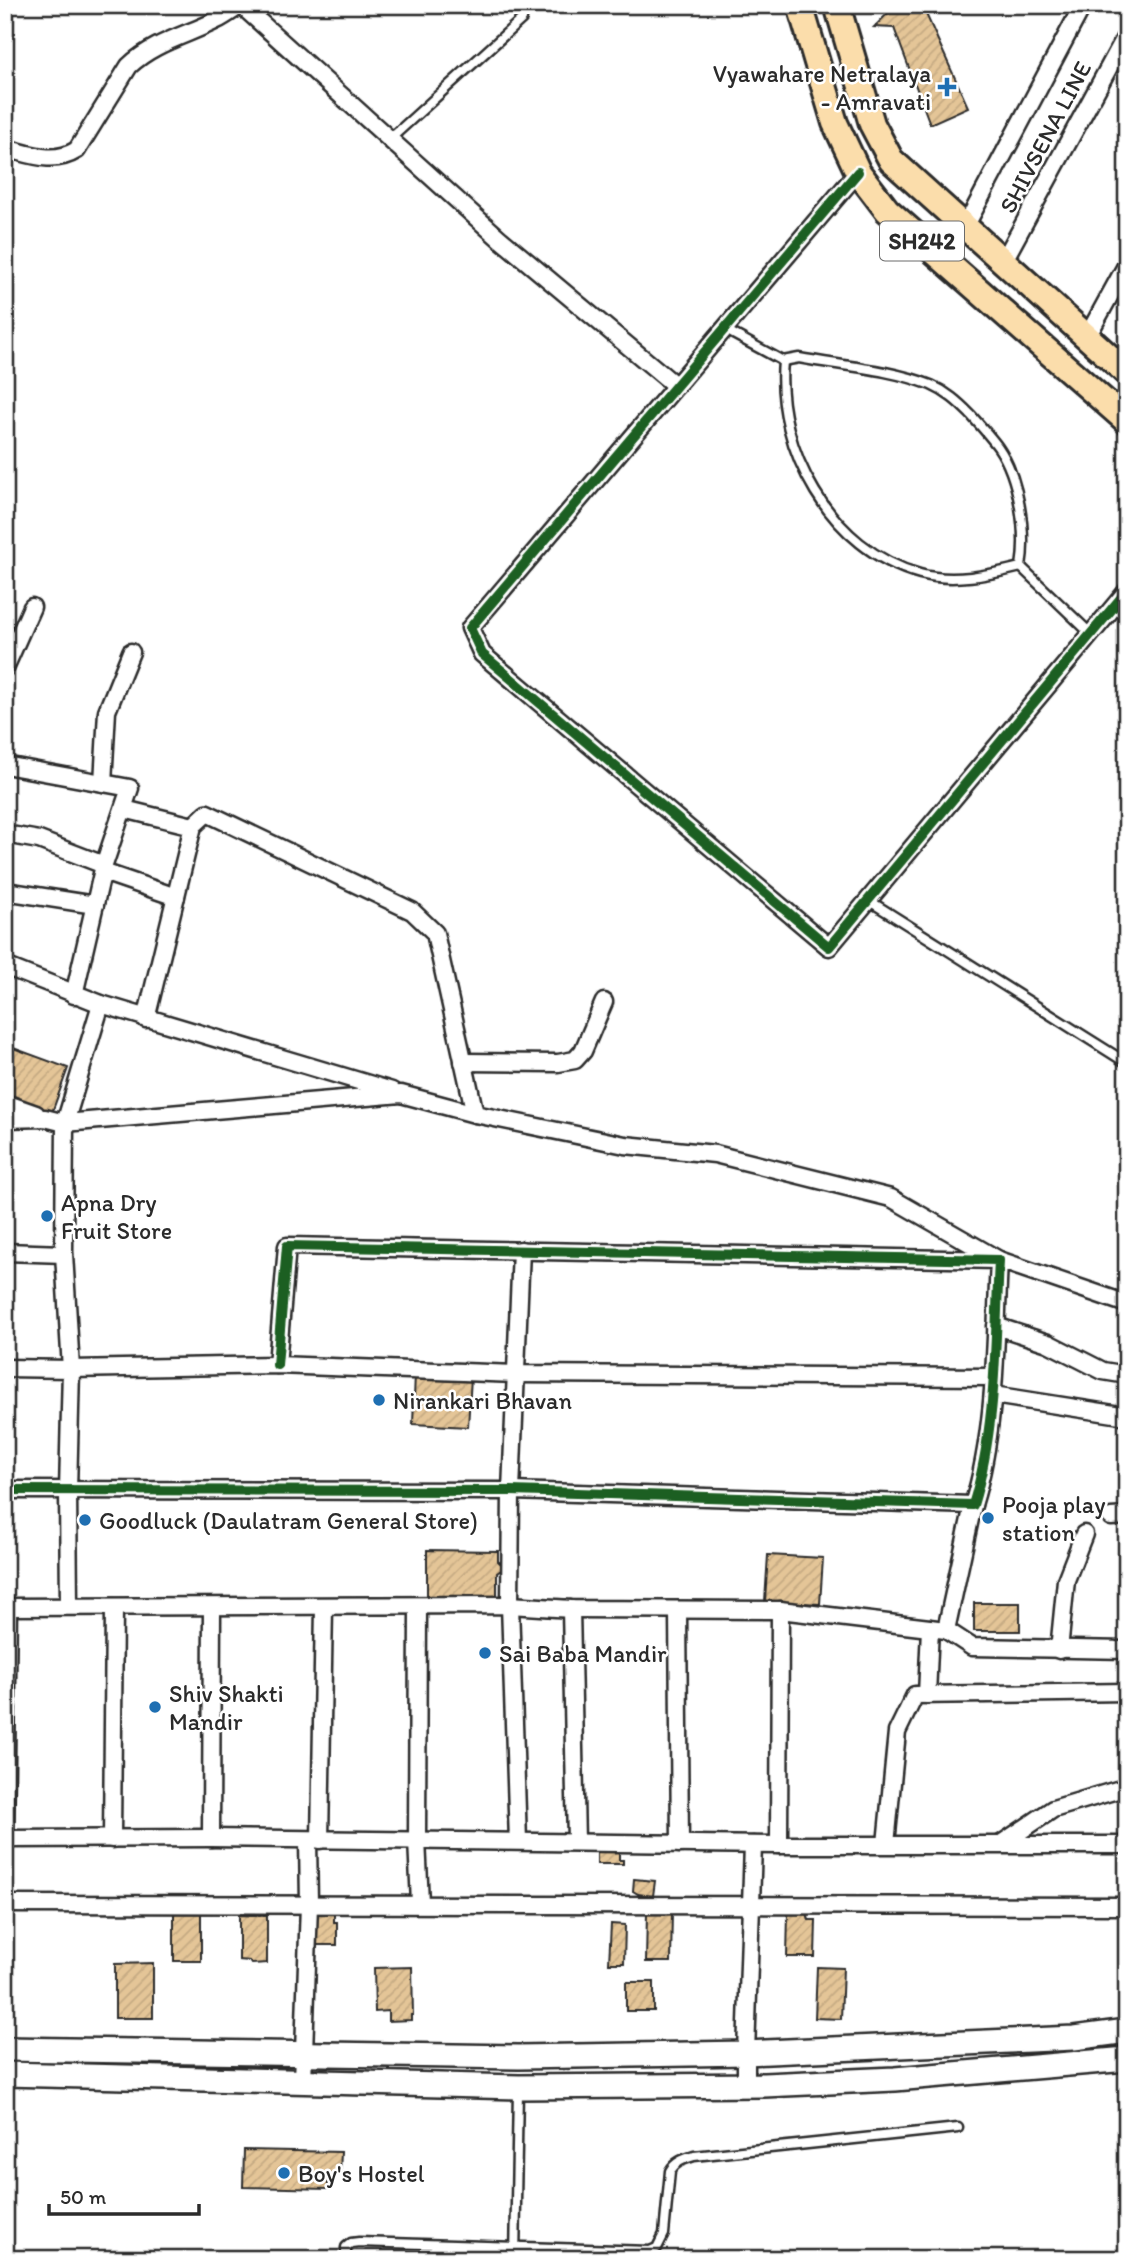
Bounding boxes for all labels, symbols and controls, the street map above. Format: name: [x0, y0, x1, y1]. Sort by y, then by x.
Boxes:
street label: SHIVSENA LINE: [993, 56, 1097, 218]
place label: Vyawahare Netralaya - Amravati: [713, 59, 931, 116]
marker: Vyawahare Netralaya - Amravati: [937, 77, 957, 97]
road number: SH242: [880, 222, 964, 260]
place label: Apna Dry Fruit Store: [61, 1188, 172, 1245]
marker: Apna Dry Fruit Store: [39, 1208, 55, 1224]
place label: Nirankari Bhavan: [393, 1386, 573, 1415]
marker: Nirankari Bhavan: [371, 1392, 387, 1408]
place label: Pooja play station: [1002, 1490, 1105, 1547]
place label: Goodluck (Daulatram General Store): [99, 1506, 478, 1535]
marker: Pooja play station: [980, 1510, 996, 1526]
marker: Goodluck (Daulatram General Store): [77, 1512, 93, 1528]
place label: Sai Baba Mandir: [499, 1639, 667, 1668]
marker: Sai Baba Mandir: [477, 1645, 493, 1661]
place label: Shiv Shakti Mandir: [169, 1679, 284, 1736]
marker: Shiv Shakti Mandir: [147, 1699, 163, 1715]
place label: Boy's Hostel: [298, 2159, 425, 2188]
marker: Boy's Hostel: [276, 2165, 292, 2181]
scale bar: [49, 2173, 200, 2217]
text: 50 m: [60, 2184, 107, 2209]

